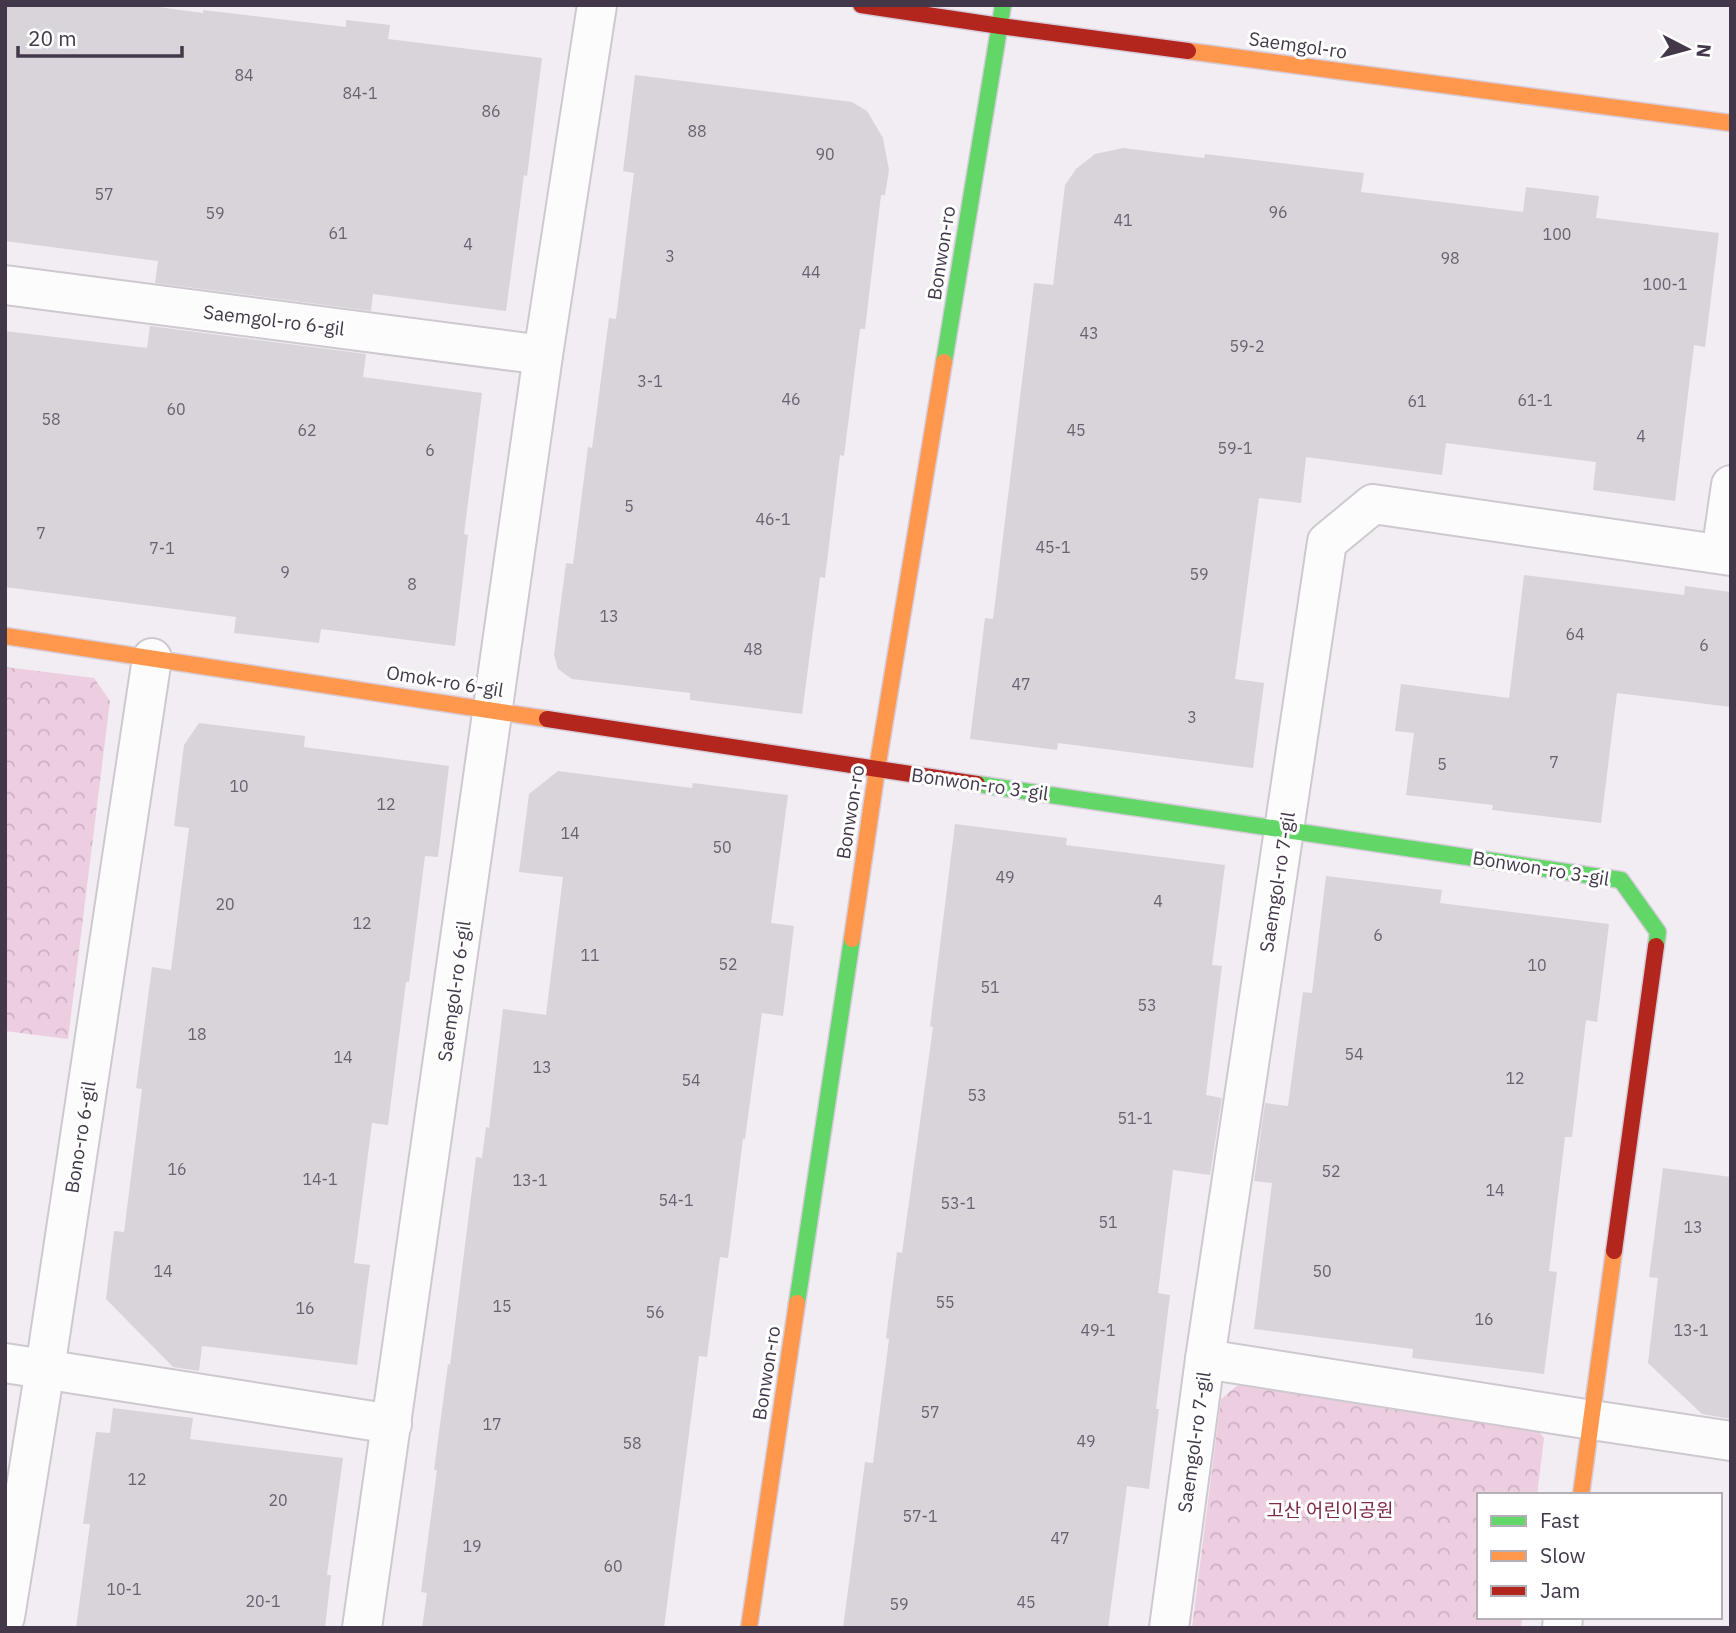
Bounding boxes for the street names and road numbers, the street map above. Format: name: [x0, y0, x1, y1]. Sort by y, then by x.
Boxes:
street label: Saemgol-ro: [1247, 26, 1349, 64]
street label: Bonwon-ro: [922, 204, 960, 302]
street label: Saemgol-ro 6-gil: [202, 299, 346, 341]
street label: Omok-ro 6-gil: [385, 660, 505, 702]
street label: Bonwon-ro: [831, 763, 869, 861]
street label: Bonwon-ro 3-gil: [910, 763, 1050, 805]
street label: Saemgol-ro 7-gil: [1254, 810, 1300, 954]
street label: Bonwon-ro 3-gil: [1471, 845, 1611, 891]
street label: Saemgol-ro 6-gil: [432, 919, 476, 1063]
street label: Bono-ro 6-gil: [59, 1079, 101, 1195]
street label: Bonwon-ro: [747, 1324, 785, 1422]
street label: Saemgol-ro 7-gil: [1172, 1370, 1216, 1514]

